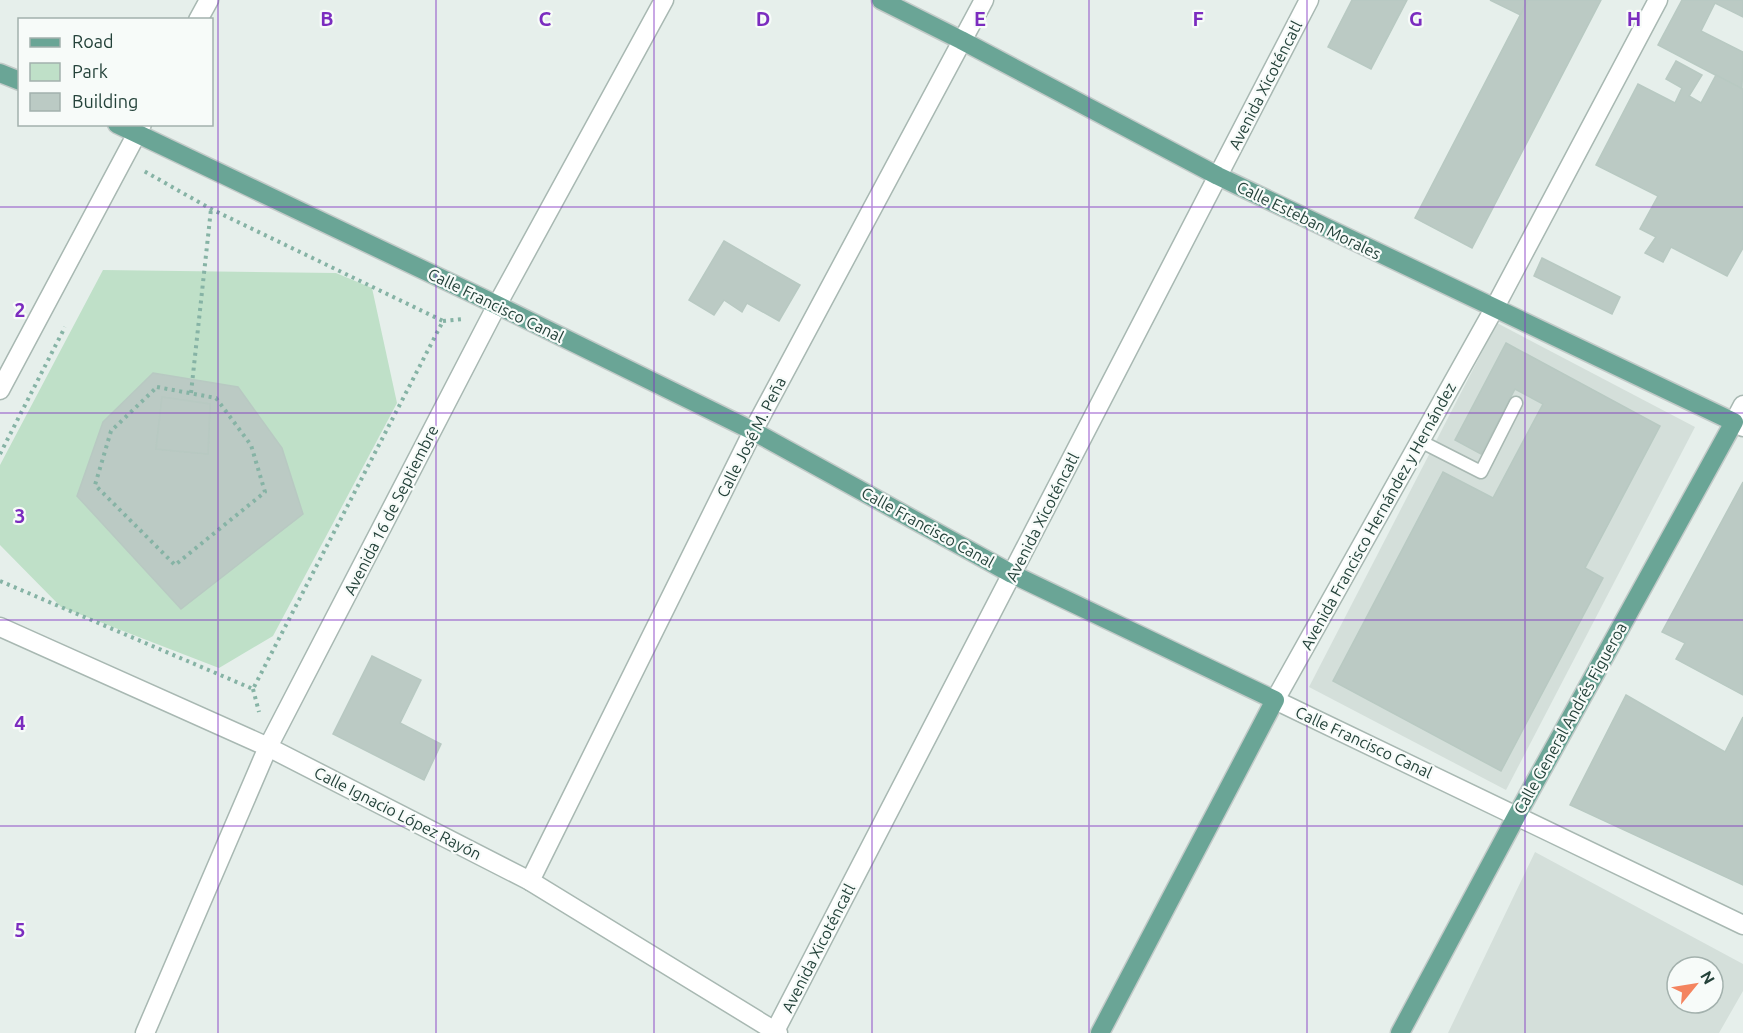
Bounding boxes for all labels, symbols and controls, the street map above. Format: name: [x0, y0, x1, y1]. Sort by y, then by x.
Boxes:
text: B: [320, 7, 334, 30]
text: C: [539, 7, 552, 30]
text: D: [756, 7, 770, 30]
text: E: [974, 7, 986, 30]
text: F: [1192, 7, 1204, 30]
text: G: [1409, 7, 1423, 30]
text: H: [1627, 7, 1641, 30]
legend: [18, 18, 213, 126]
street label: Avenida Xicoténcatl: [1225, 18, 1305, 152]
text: Road: [72, 31, 114, 51]
text: Park: [72, 61, 108, 81]
text: Building: [72, 91, 138, 111]
street label: Calle Esteban Morales: [1234, 177, 1384, 263]
street label: Calle Francisco Canal: [425, 264, 567, 346]
text: 2: [14, 298, 26, 321]
street label: Calle José M. Peña: [713, 374, 789, 500]
street label: Avenida Francisco Hernández y Hernández: [1297, 379, 1459, 653]
street label: Avenida 16 de Septiembre: [340, 422, 442, 598]
street label: Avenida Xicoténcatl: [1002, 450, 1082, 584]
street label: Calle Francisco Canal: [859, 483, 997, 571]
text: 3: [14, 504, 26, 527]
street label: Calle General Andrés Figueroa: [1510, 619, 1630, 817]
street label: Calle Francisco Canal: [1293, 702, 1435, 782]
text: 4: [14, 711, 26, 734]
street label: Calle Ignacio López Rayón: [312, 763, 484, 863]
street label: Avenida Xicoténcatl: [778, 881, 858, 1015]
text: 5: [14, 918, 26, 941]
north arrow: [1665, 955, 1725, 1015]
text: N: [1697, 968, 1719, 987]

